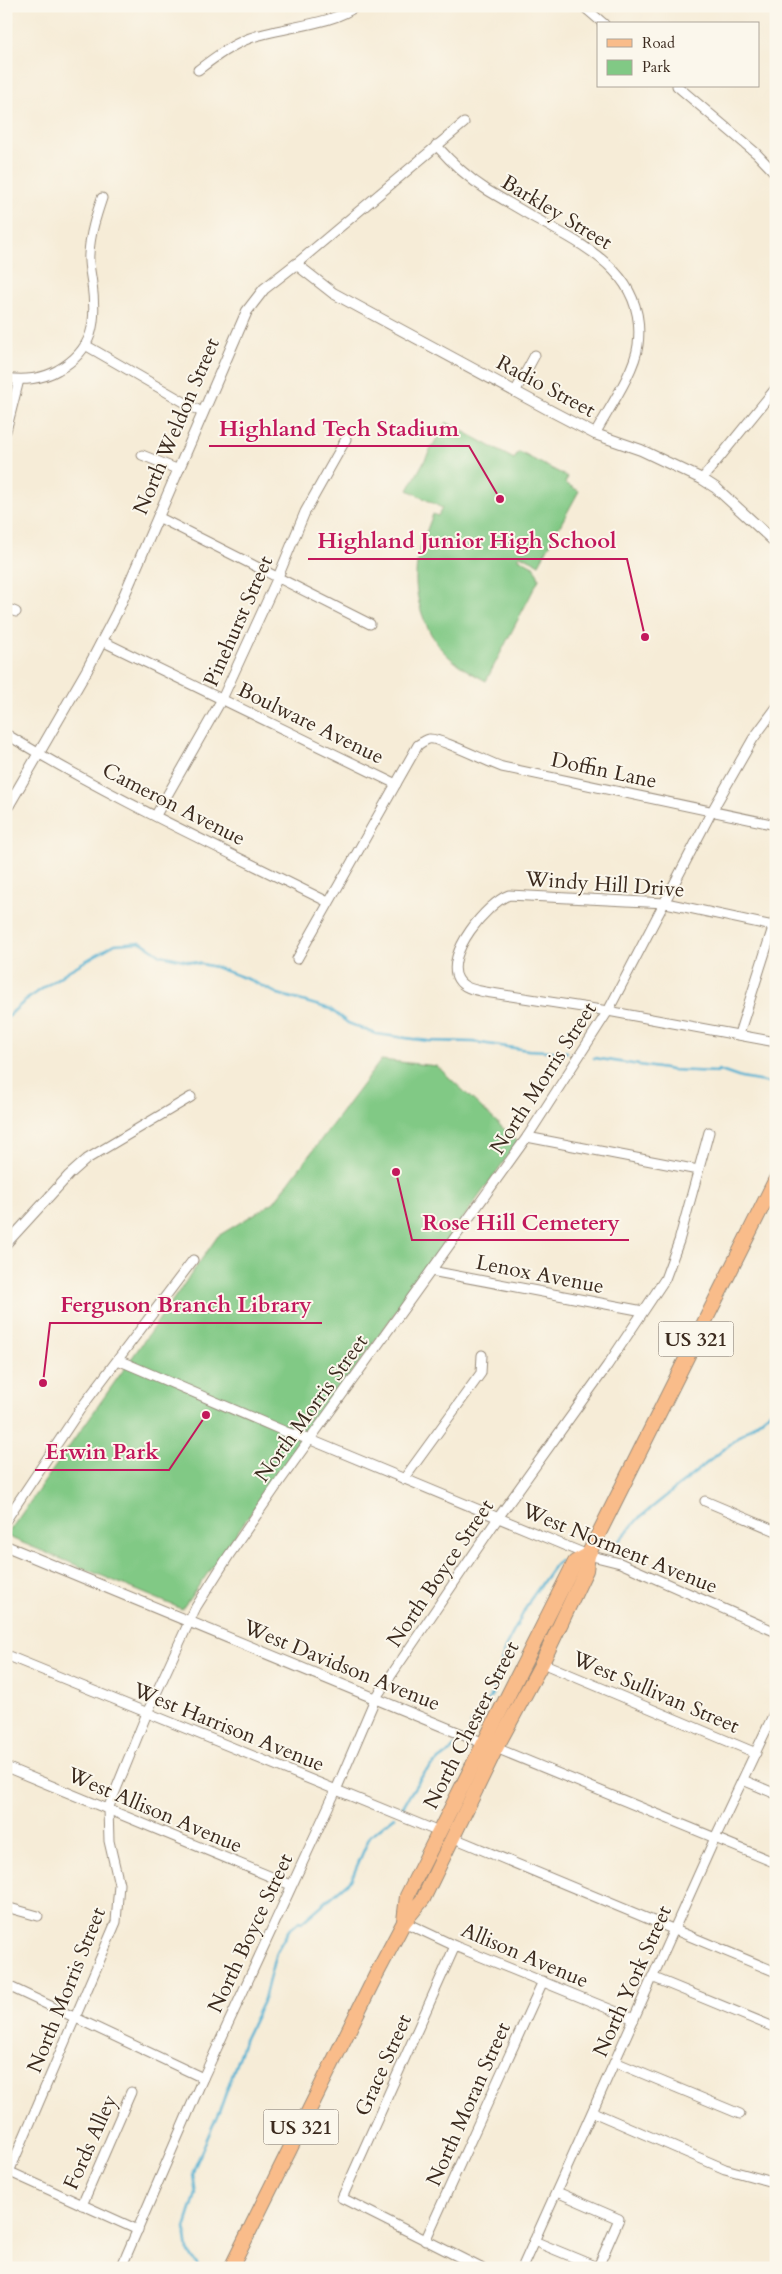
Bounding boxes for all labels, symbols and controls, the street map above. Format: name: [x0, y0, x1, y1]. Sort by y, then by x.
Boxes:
legend: [597, 22, 760, 88]
text: Road: [642, 33, 675, 53]
text: Park: [642, 57, 671, 77]
street label: Barkley Street: [496, 168, 618, 257]
street label: North Weldon Street: [126, 333, 227, 519]
street label: Radio Street: [491, 348, 601, 425]
callout: Highland Tech Stadium: [209, 409, 469, 446]
text: Highland Tech Stadium: [219, 414, 460, 444]
callout: Highland Junior High School: [308, 522, 627, 559]
text: Highland Junior High School: [317, 526, 617, 556]
street label: Pinehurst Street: [197, 551, 280, 691]
street label: Boulware Avenue: [233, 675, 389, 771]
street label: Doffin Lane: [548, 745, 659, 796]
street label: Cameron Avenue: [97, 756, 250, 853]
street label: Windy Hill Drive: [523, 864, 686, 905]
street label: North Morris Street: [483, 996, 604, 1160]
callout: Rose Hill Cemetery: [412, 1203, 629, 1240]
text: Rose Hill Cemetery: [422, 1208, 620, 1238]
street label: Lenox Avenue: [473, 1248, 606, 1301]
callout: Ferguson Branch Library: [50, 1286, 322, 1323]
text: Ferguson Branch Library: [60, 1290, 312, 1320]
road number: US 321: [658, 1322, 734, 1356]
street label: North Morris Street: [248, 1328, 375, 1488]
callout: Erwin Park: [35, 1433, 169, 1470]
text: Erwin Park: [45, 1437, 159, 1467]
street label: North Boyce Street: [380, 1493, 501, 1653]
street label: West Norment Avenue: [517, 1496, 722, 1601]
street label: West Davidson Avenue: [238, 1612, 445, 1718]
street label: North Chester Street: [417, 1636, 526, 1814]
street label: West Sullivan Street: [567, 1644, 744, 1741]
street label: West Harrison Avenue: [128, 1675, 329, 1779]
street label: West Allison Avenue: [62, 1760, 247, 1860]
street label: North Boyce Street: [201, 1848, 300, 2018]
street label: North York Street: [586, 1901, 679, 2061]
street label: North Morris Street: [20, 1903, 113, 2077]
street label: Allison Avenue: [457, 1916, 593, 1995]
street label: Grace Street: [348, 2009, 419, 2121]
street label: North Moran Street: [419, 2017, 518, 2191]
street label: Fords Alley: [57, 2090, 124, 2194]
road number: US 321: [264, 2110, 338, 2144]

